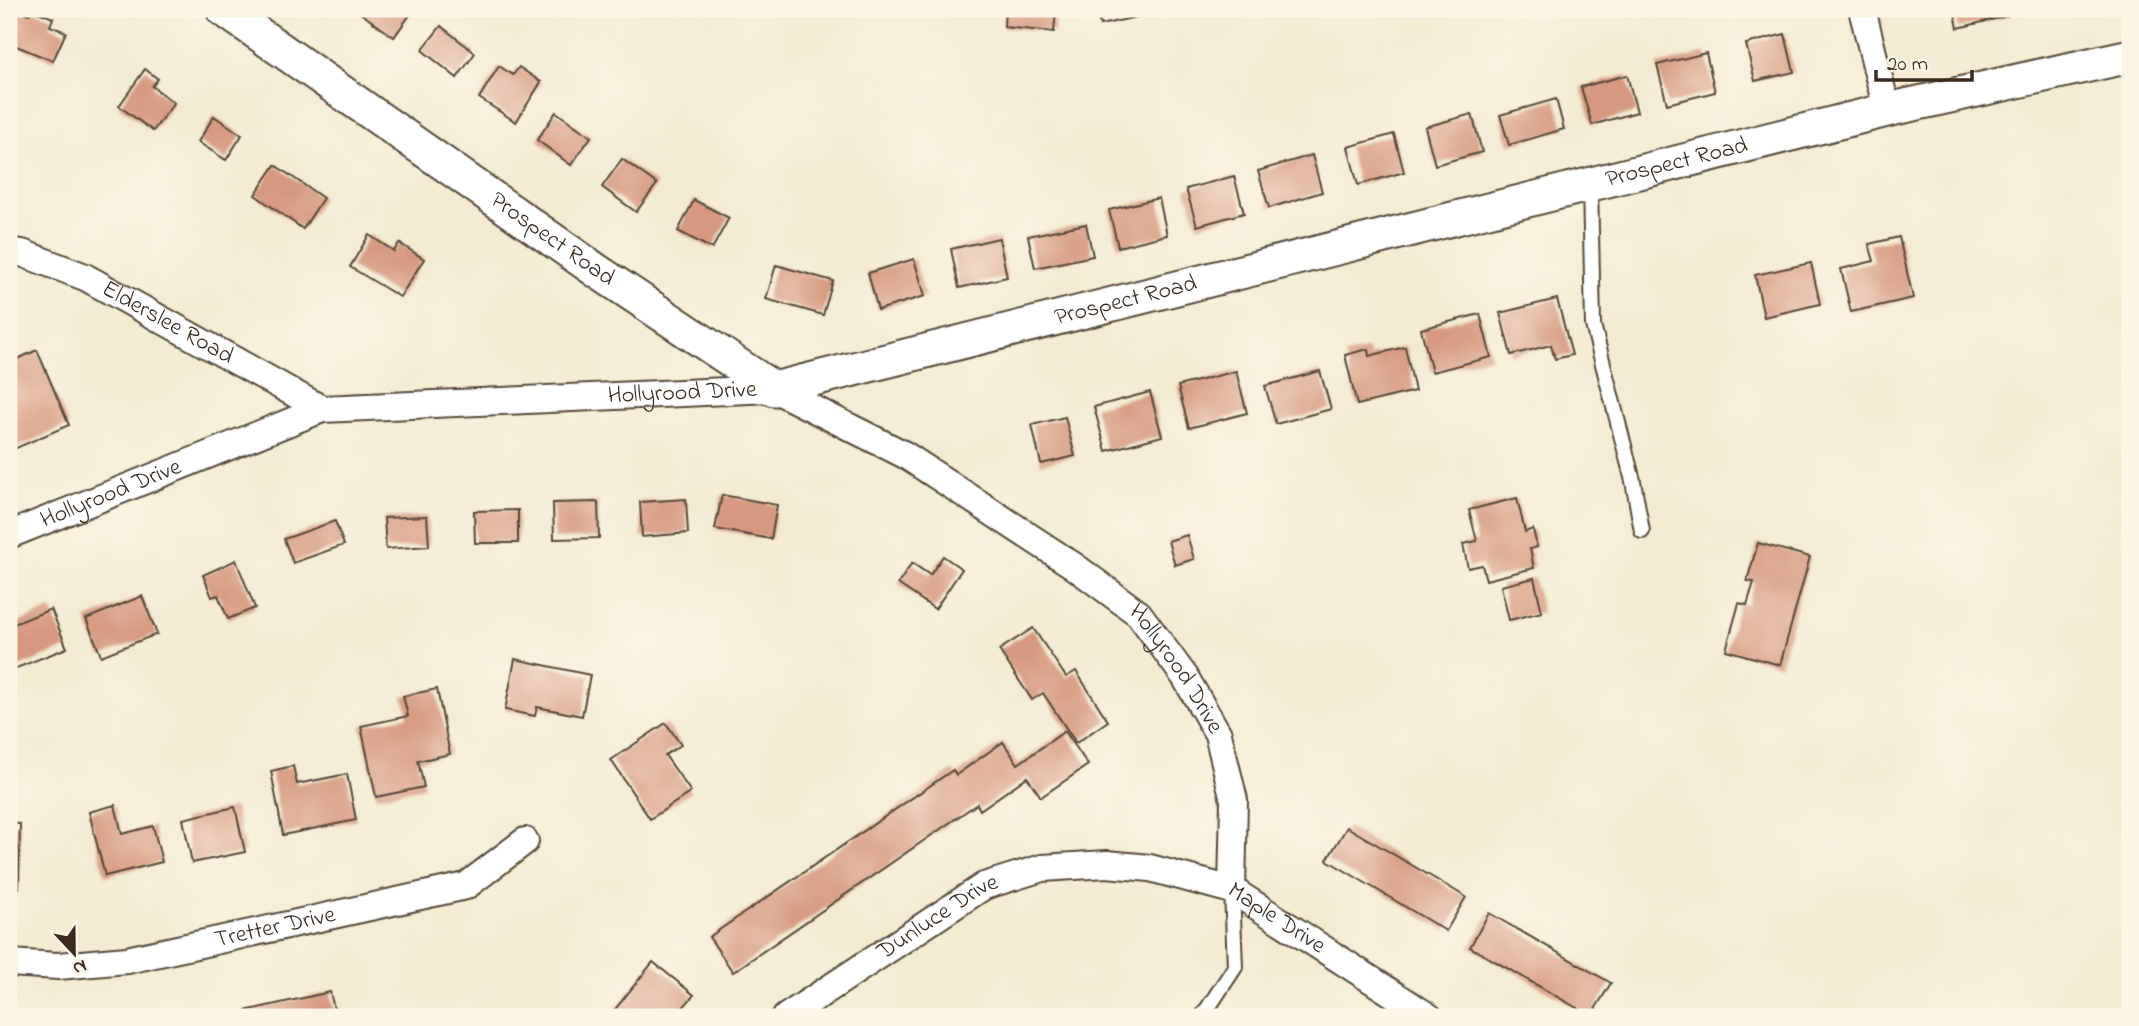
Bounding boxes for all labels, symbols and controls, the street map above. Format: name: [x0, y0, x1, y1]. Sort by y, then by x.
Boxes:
scale bar: [1876, 38, 1973, 82]
text: 20 m: [1887, 50, 1928, 80]
street label: Prospect Road: [1602, 128, 1752, 197]
street label: Prospect Road: [483, 184, 622, 296]
street label: Prospect Road: [1051, 266, 1201, 335]
street label: Elderslee Road: [95, 272, 240, 374]
street label: Hollyrood Drive: [607, 372, 758, 414]
street label: Hollyrood Drive: [35, 450, 187, 538]
street label: Hollyrood Drive: [1122, 595, 1232, 741]
street label: Dunluce Drive: [870, 865, 1003, 970]
street label: Maple Drive: [1220, 874, 1333, 963]
street label: Tretter Drive: [212, 897, 339, 958]
north arrow: [38, 918, 108, 988]
text: N: [68, 952, 90, 981]

